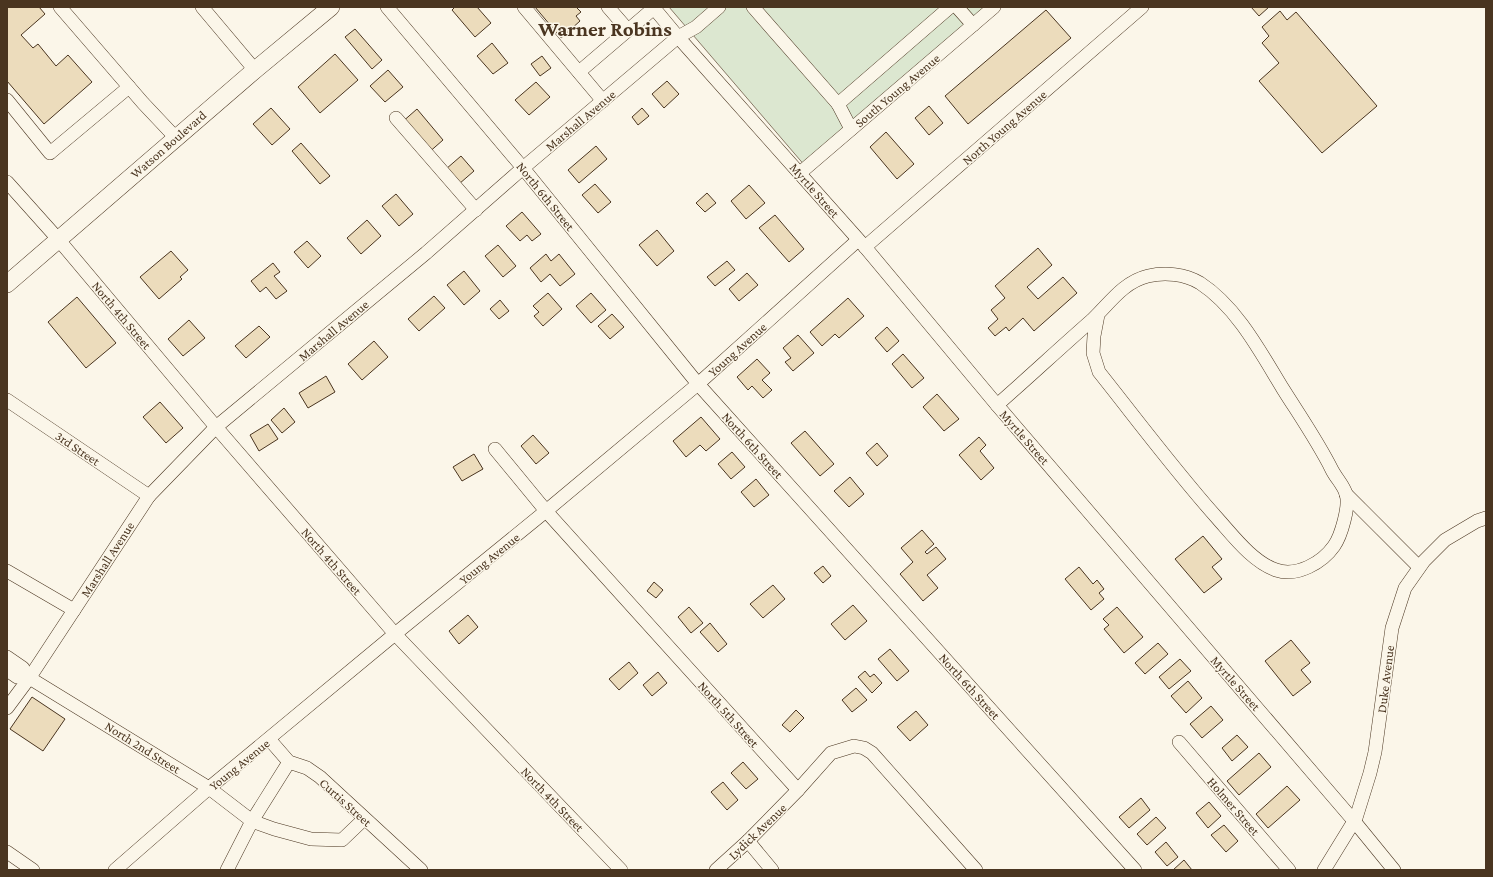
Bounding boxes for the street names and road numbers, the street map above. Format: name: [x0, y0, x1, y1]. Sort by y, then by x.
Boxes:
street label: South Young Avenue: [852, 50, 943, 130]
street label: Marshall Avenue: [542, 86, 619, 154]
street label: North Young Avenue: [959, 87, 1050, 168]
street label: Watson Boulevard: [127, 107, 209, 181]
street label: North 6th Street: [513, 159, 578, 234]
street label: Myrtle Street: [787, 160, 843, 221]
street label: North 4th Street: [89, 278, 155, 353]
street label: Marshall Avenue: [295, 296, 372, 364]
street label: Young Avenue: [705, 319, 770, 379]
street label: Myrtle Street: [997, 407, 1053, 468]
street label: North 6th Street: [719, 409, 787, 482]
street label: 3rd Street: [53, 428, 103, 469]
street label: Marshall Avenue: [77, 518, 138, 600]
street label: North 4th Street: [298, 525, 365, 598]
street label: Young Avenue: [456, 529, 523, 587]
street label: Duke Avenue: [1374, 644, 1397, 714]
street label: North 6th Street: [936, 650, 1004, 723]
street label: Myrtle Street: [1208, 653, 1264, 714]
street label: North 5th Street: [695, 678, 763, 751]
street label: North 2nd Street: [102, 718, 184, 777]
street label: Young Avenue: [206, 735, 273, 793]
street label: North 4th Street: [518, 764, 588, 835]
street label: Holmer Street: [1204, 774, 1263, 839]
street label: Curtis Street: [317, 775, 375, 830]
street label: Lydick Avenue: [725, 800, 790, 863]

